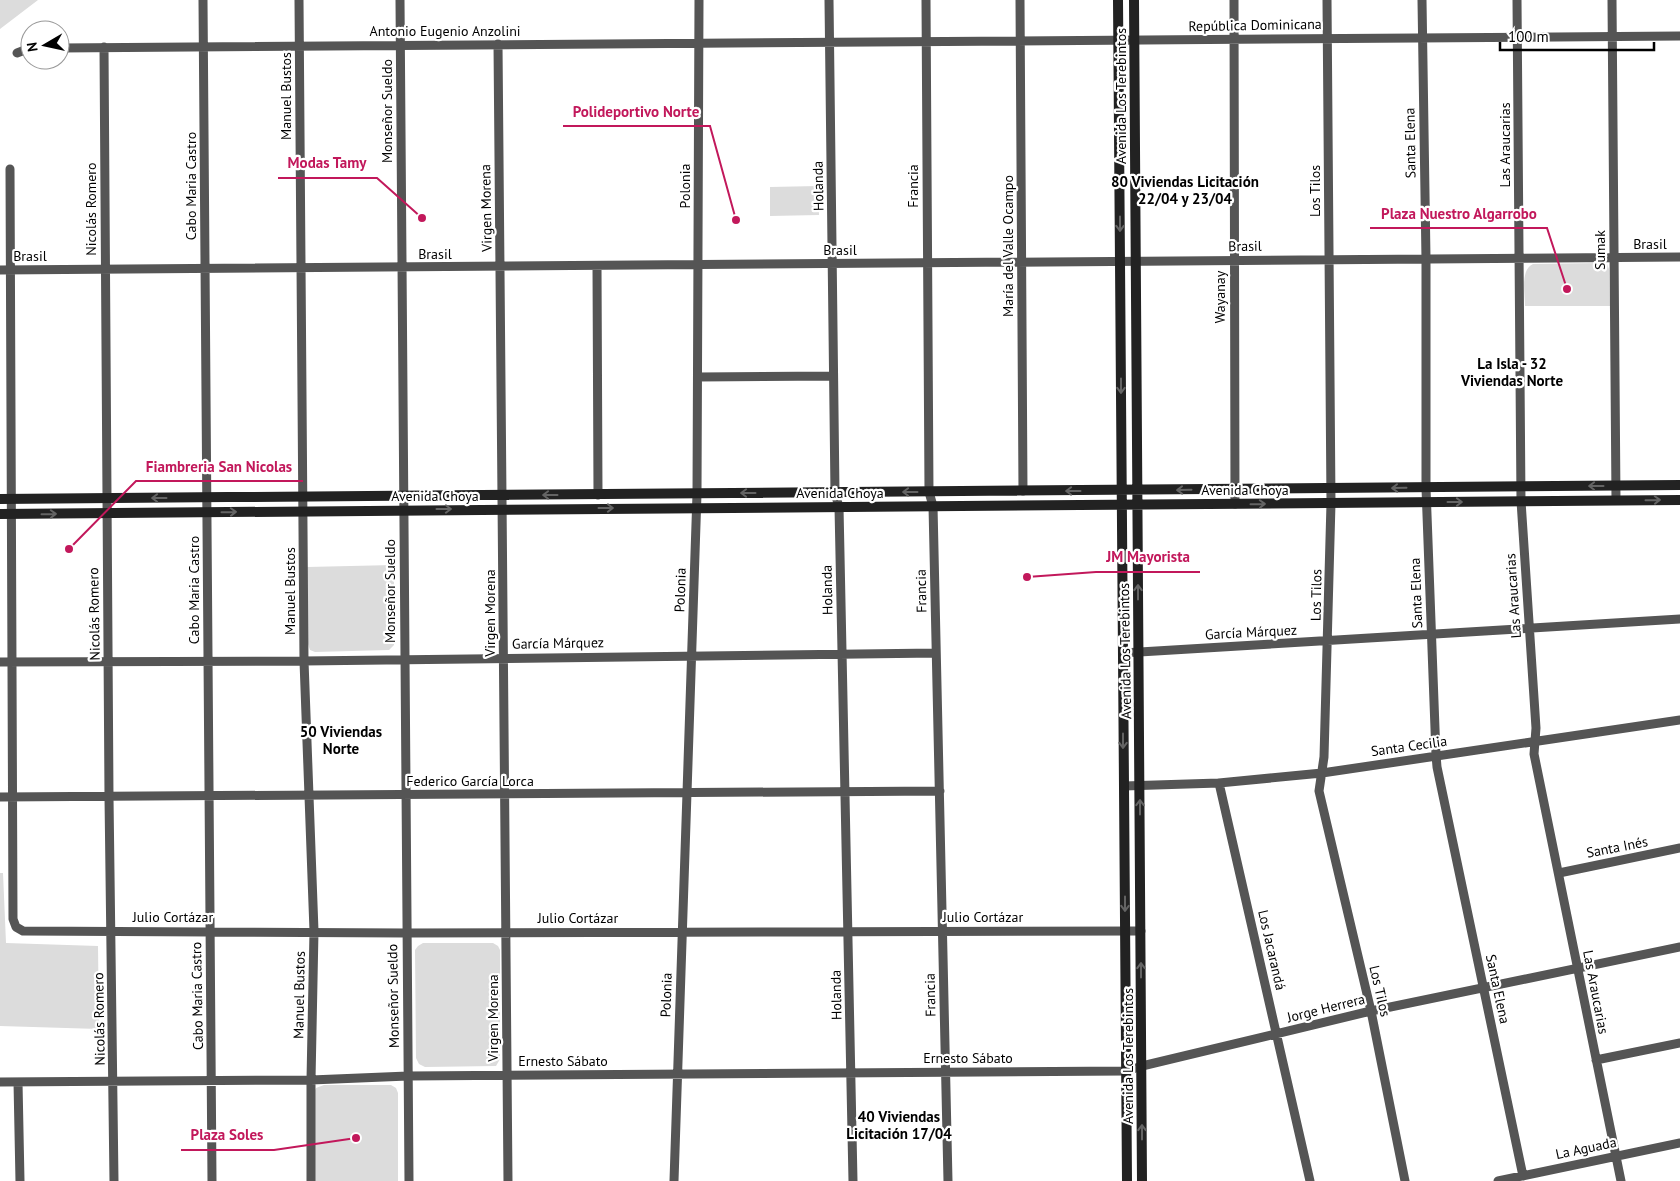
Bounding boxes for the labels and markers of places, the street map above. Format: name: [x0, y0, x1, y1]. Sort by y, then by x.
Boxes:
callout: Polideportivo Norte: [563, 96, 710, 126]
callout: Modas Tamy: [278, 148, 377, 178]
callout: Plaza Nuestro Algarrobo: [1370, 198, 1547, 228]
callout: Fiambreria San Nicolas: [136, 451, 303, 481]
callout: JM Mayorista: [1096, 542, 1200, 572]
callout: Plaza Soles: [181, 1120, 274, 1150]

